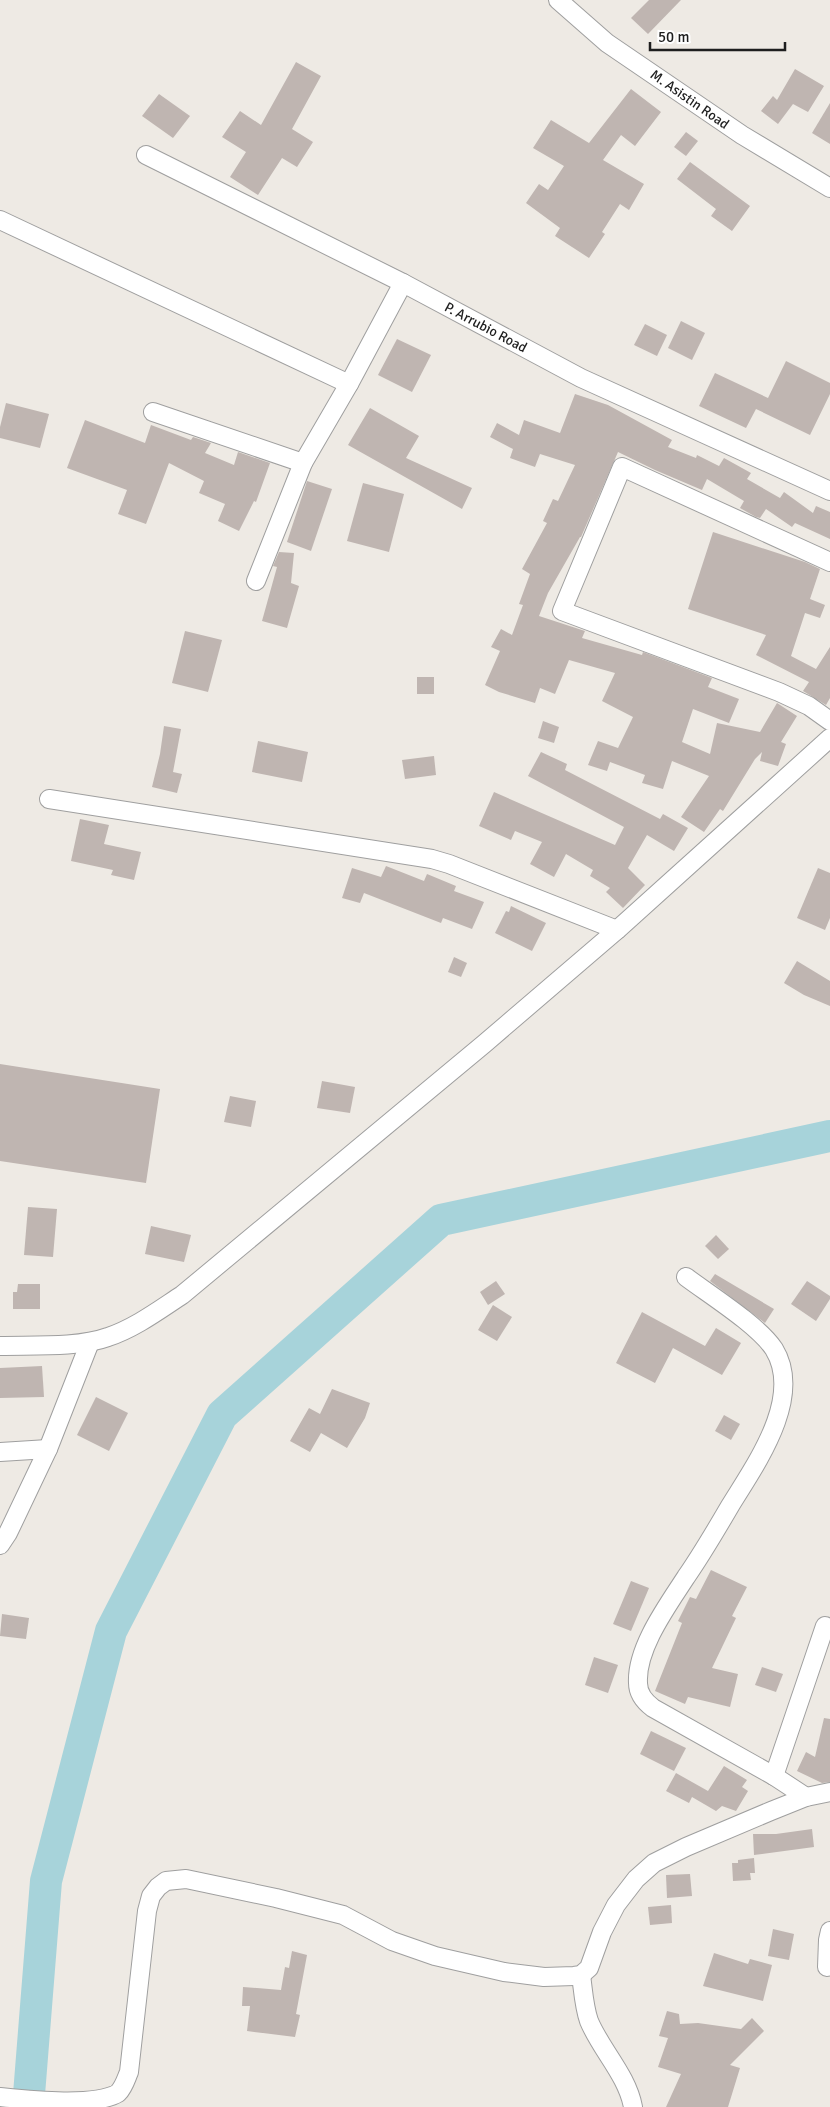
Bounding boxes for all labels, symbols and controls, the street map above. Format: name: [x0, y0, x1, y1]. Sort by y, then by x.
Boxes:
scale bar: [650, 20, 785, 52]
text: 50 m: [658, 28, 689, 46]
street label: M. Asistin Road: [647, 66, 732, 133]
street label: P. Arrubio Road: [442, 299, 530, 356]

